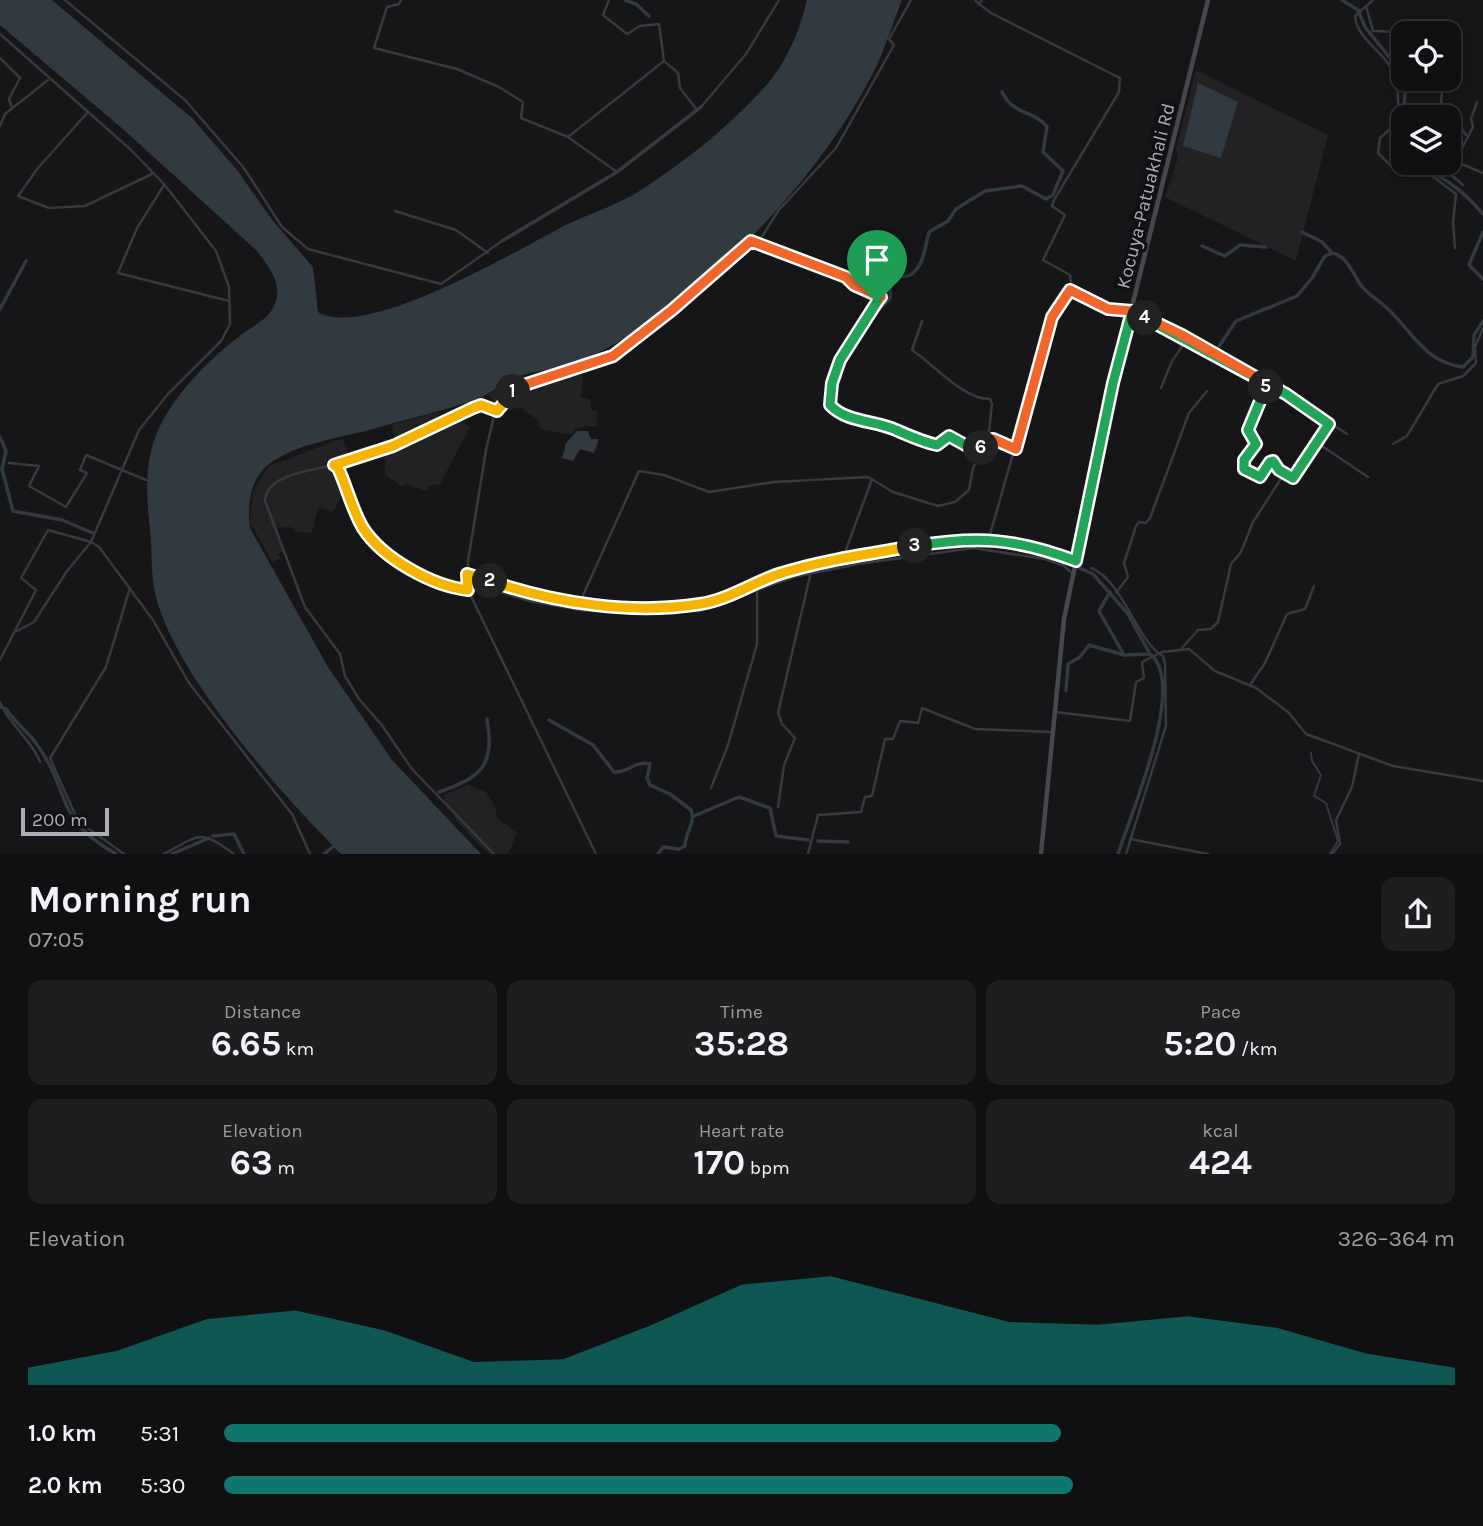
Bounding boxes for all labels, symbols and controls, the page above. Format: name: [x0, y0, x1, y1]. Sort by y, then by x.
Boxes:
map controls: [1391, 21, 1461, 175]
button: locate: [1391, 21, 1461, 91]
street label: Kocuya-Patuakhali Rd: [1112, 101, 1180, 291]
button: layers: [1391, 105, 1461, 175]
pin: [847, 230, 907, 302]
icon: arrive: [858, 241, 896, 279]
pin: 4: [1128, 300, 1162, 336]
text: 4: [1139, 306, 1150, 328]
pin: 5: [1248, 370, 1284, 404]
pin: 1: [496, 374, 530, 410]
text: 5: [1260, 375, 1271, 397]
text: 1: [509, 380, 516, 402]
pin: 6: [964, 430, 998, 466]
text: 6: [975, 436, 986, 458]
pin: 3: [898, 528, 932, 564]
text: 3: [909, 534, 920, 556]
pin: 2: [472, 564, 508, 598]
text: 2: [484, 569, 495, 591]
scale bar: [21, 805, 108, 837]
text: 200 m: [32, 809, 88, 831]
text: Morning run: [28, 877, 252, 922]
button: share: [1381, 877, 1455, 951]
text: 07:05: [28, 926, 84, 953]
text: Distance: [224, 1001, 301, 1023]
text: Time: [720, 1001, 763, 1023]
text: Pace: [1200, 1001, 1241, 1023]
text: 6.65: [211, 1023, 281, 1064]
text: 35:28: [694, 1023, 789, 1064]
text: 5:20: [1163, 1023, 1236, 1064]
text: km: [281, 1038, 314, 1060]
text: /km: [1236, 1038, 1278, 1060]
text: Elevation: [222, 1120, 303, 1142]
text: Heart rate: [699, 1120, 784, 1142]
text: kcal: [1202, 1120, 1239, 1142]
text: 63: [230, 1142, 273, 1183]
text: 170: [693, 1142, 745, 1183]
text: 424: [1189, 1142, 1252, 1183]
text: m: [273, 1157, 295, 1179]
text: bpm: [745, 1157, 790, 1179]
text: Elevation: [28, 1225, 125, 1252]
text: 326–364 m: [1337, 1225, 1455, 1252]
text: 1.0 km: [28, 1420, 97, 1447]
text: 5:31: [140, 1420, 179, 1447]
text: 2.0 km: [28, 1472, 103, 1499]
text: 5:30: [140, 1472, 186, 1499]

